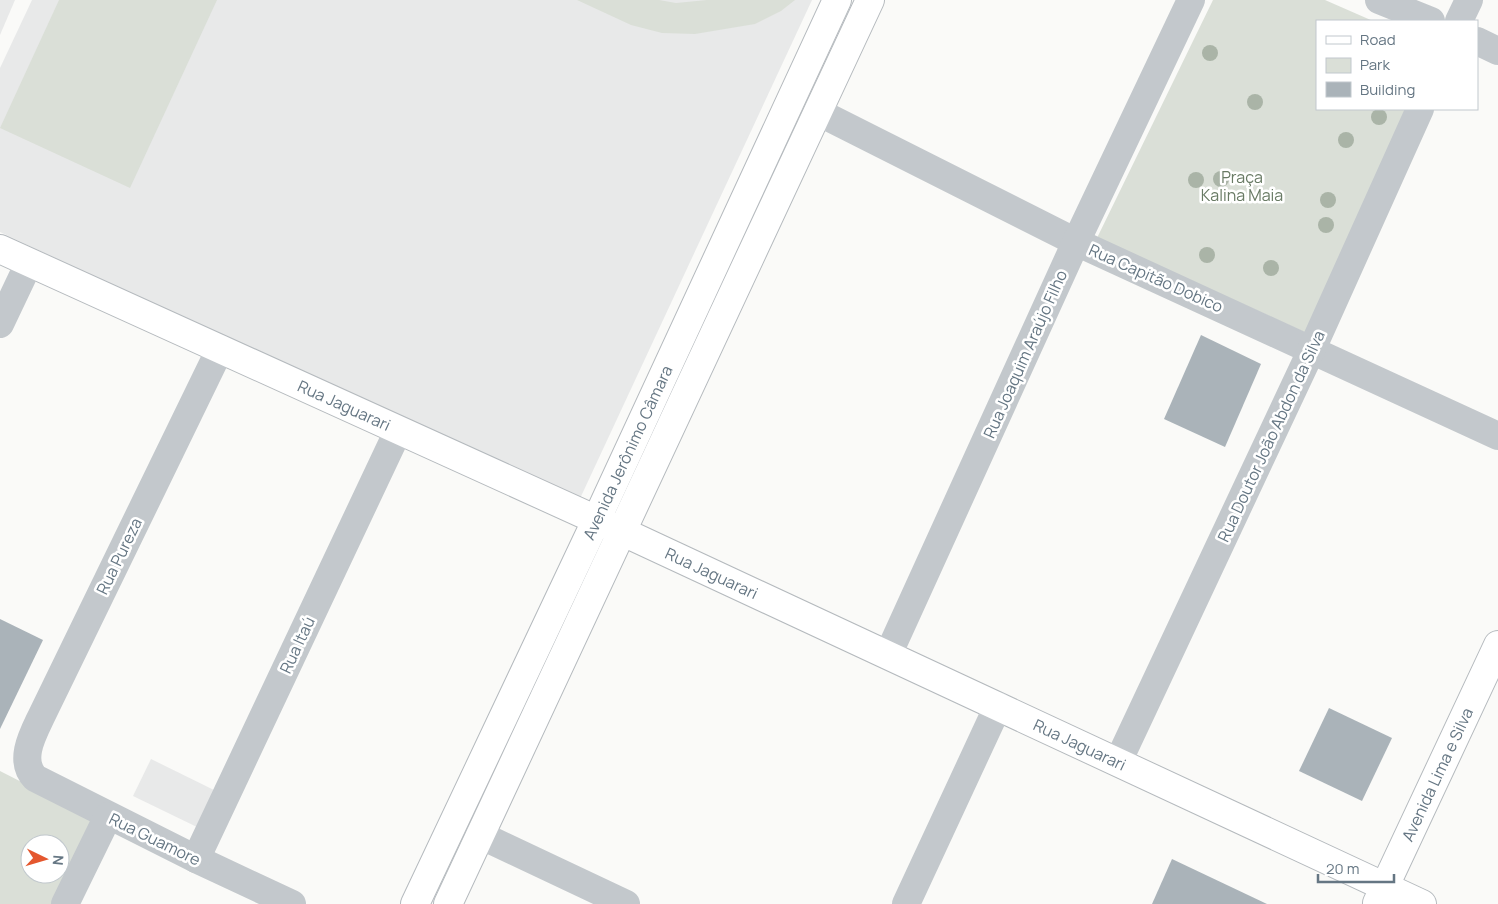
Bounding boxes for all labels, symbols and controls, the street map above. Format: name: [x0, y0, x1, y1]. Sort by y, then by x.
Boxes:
legend: [1316, 20, 1478, 110]
text: Road: [1360, 29, 1396, 50]
text: Park: [1360, 54, 1390, 75]
text: Building: [1360, 79, 1415, 100]
park label: Praça Kalina Maia: [1201, 166, 1283, 206]
street label: Rua Capitão Dobico: [1085, 239, 1227, 317]
street label: Rua Joaquim Araújo Filho: [978, 266, 1072, 442]
street label: Rua Doutor João Abdon da Silva: [1212, 327, 1330, 545]
street label: Avenida Jerônimo Câmara: [578, 362, 677, 543]
street label: Rua Jaguarari: [294, 375, 394, 436]
street label: Rua Pureza: [91, 514, 147, 598]
street label: Rua Jaguarari: [662, 542, 761, 604]
street label: Rua Itaú: [274, 613, 320, 677]
street label: Avenida Lima e Silva: [1396, 704, 1478, 845]
street label: Rua Jaguarari: [1030, 714, 1130, 776]
street label: Rua Guamore: [106, 807, 204, 871]
north arrow: [20, 834, 70, 884]
scale bar: [1318, 852, 1394, 884]
text: N: [49, 854, 68, 866]
text: 20 m: [1326, 858, 1359, 879]

